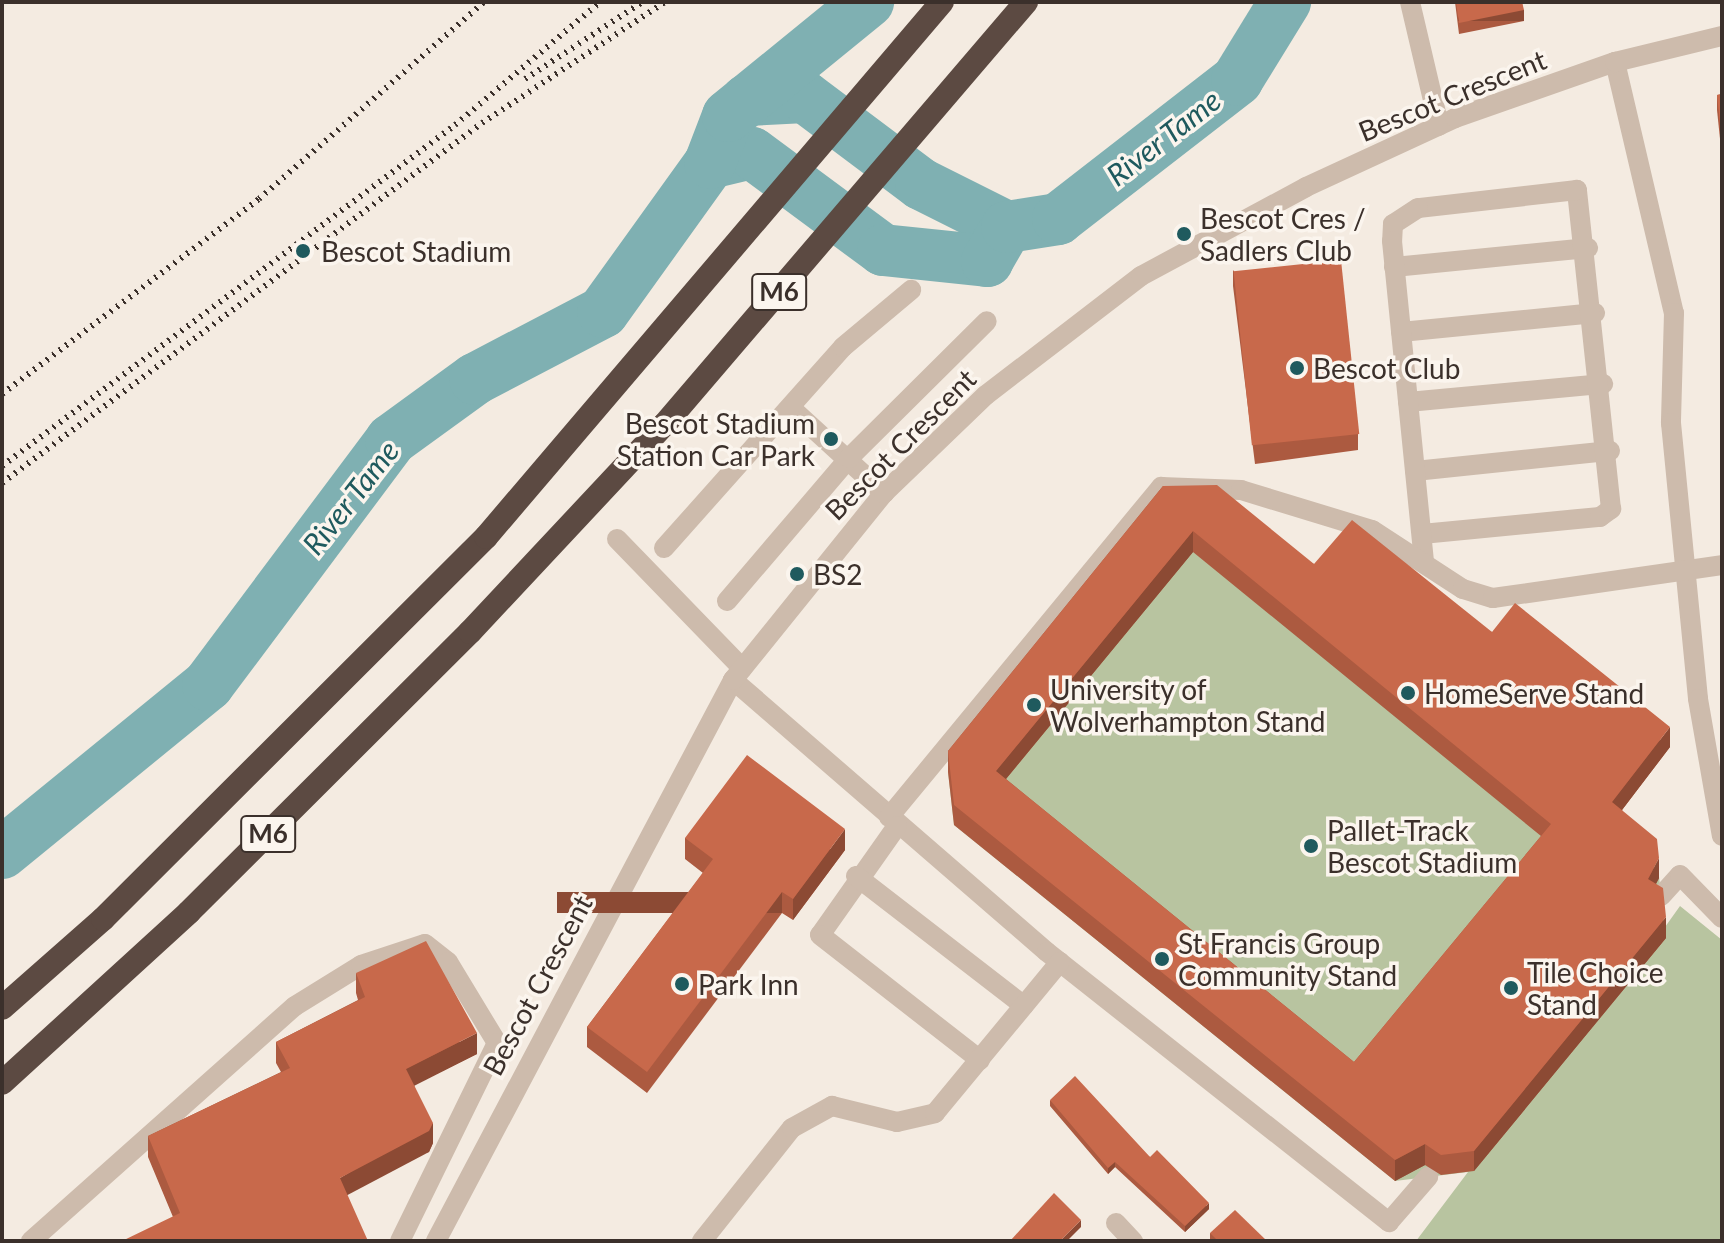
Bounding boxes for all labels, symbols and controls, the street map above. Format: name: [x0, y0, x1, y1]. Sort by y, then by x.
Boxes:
street label: Bescot Crescent: [1353, 42, 1551, 148]
water label: River Tame: [1098, 81, 1228, 193]
place label: Bescot Cres / Sadlers Club: [1200, 201, 1366, 267]
marker: Bescot Cres / Sadlers Club: [1175, 225, 1193, 243]
place label: Bescot Stadium: [321, 234, 511, 268]
marker: Bescot Stadium: [292, 240, 314, 262]
road number: M6: [751, 270, 807, 314]
place label: Bescot Club: [1313, 351, 1460, 385]
marker: Bescot Club: [1288, 359, 1306, 377]
street label: Bescot Crescent: [818, 362, 982, 526]
place label: Bescot Stadium Station Car Park: [616, 406, 815, 472]
marker: Bescot Stadium Station Car Park: [822, 430, 840, 448]
water label: River Tame: [294, 432, 406, 562]
place label: BS2: [813, 557, 863, 591]
marker: BS2: [788, 565, 806, 583]
place label: University of Wolverhampton Stand: [1050, 672, 1325, 738]
place label: HomeServe Stand: [1424, 676, 1644, 710]
marker: HomeServe Stand: [1399, 684, 1417, 702]
marker: University of Wolverhampton Stand: [1025, 696, 1043, 714]
road number: M6: [240, 812, 296, 856]
place label: Pallet-Track Bescot Stadium: [1327, 813, 1517, 879]
marker: Pallet-Track Bescot Stadium: [1302, 837, 1320, 855]
street label: Bescot Crescent: [475, 889, 599, 1081]
place label: St Francis Group Community Stand: [1178, 926, 1398, 992]
marker: St Francis Group Community Stand: [1153, 950, 1171, 968]
place label: Tile Choice Stand: [1527, 955, 1664, 1021]
place label: Park Inn: [698, 967, 799, 1001]
marker: Park Inn: [673, 975, 691, 993]
marker: Tile Choice Stand: [1502, 979, 1520, 997]

